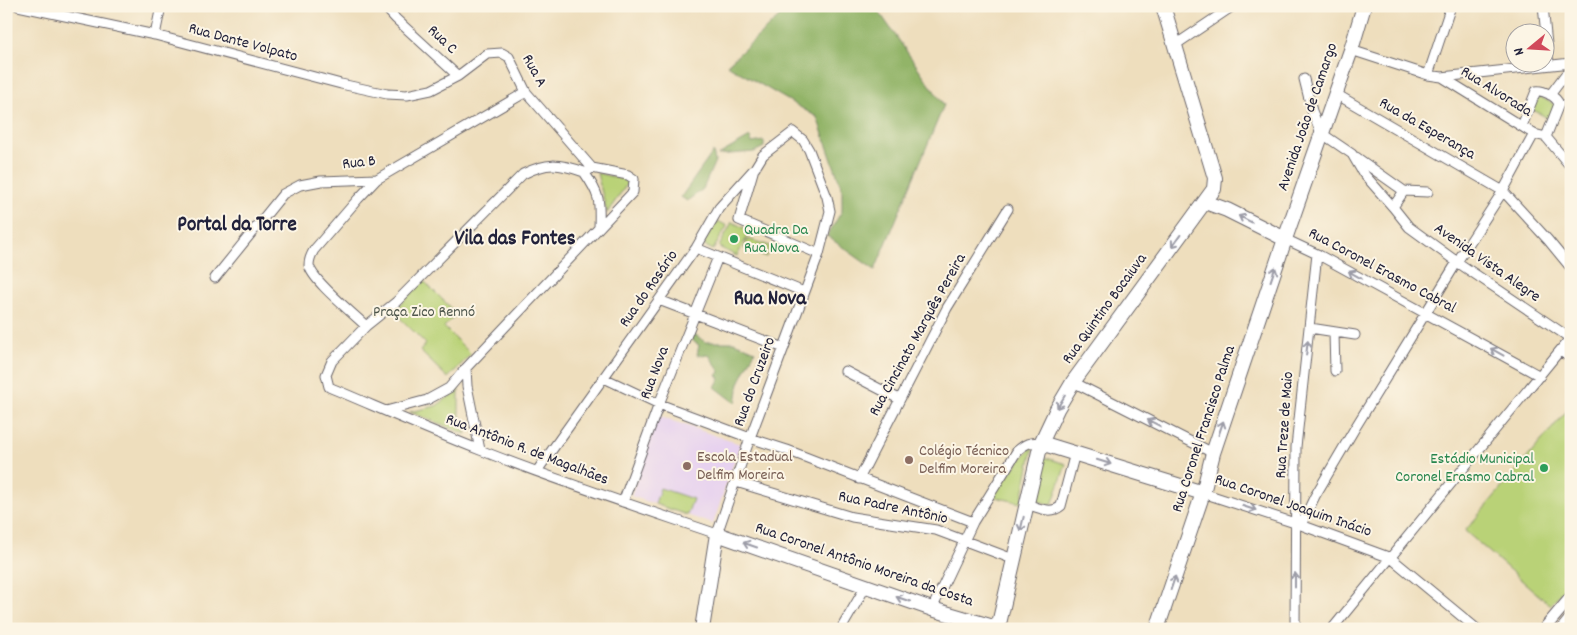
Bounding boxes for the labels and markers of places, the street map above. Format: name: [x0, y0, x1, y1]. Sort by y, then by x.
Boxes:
place label: Quadra Da Rua Nova: [744, 219, 809, 260]
marker: Quadra Da Rua Nova: [728, 233, 740, 245]
place label: Colégio Técnico Delfim Moreira: [919, 440, 1009, 481]
place label: Escola Estadual Delfim Moreira: [697, 446, 793, 487]
place label: Estádio Municipal Coronel Erasmo Cabral: [1395, 448, 1534, 489]
marker: Colégio Técnico Delfim Moreira: [903, 454, 915, 466]
marker: Escola Estadual Delfim Moreira: [681, 460, 693, 472]
marker: Estádio Municipal Coronel Erasmo Cabral: [1538, 462, 1550, 474]

